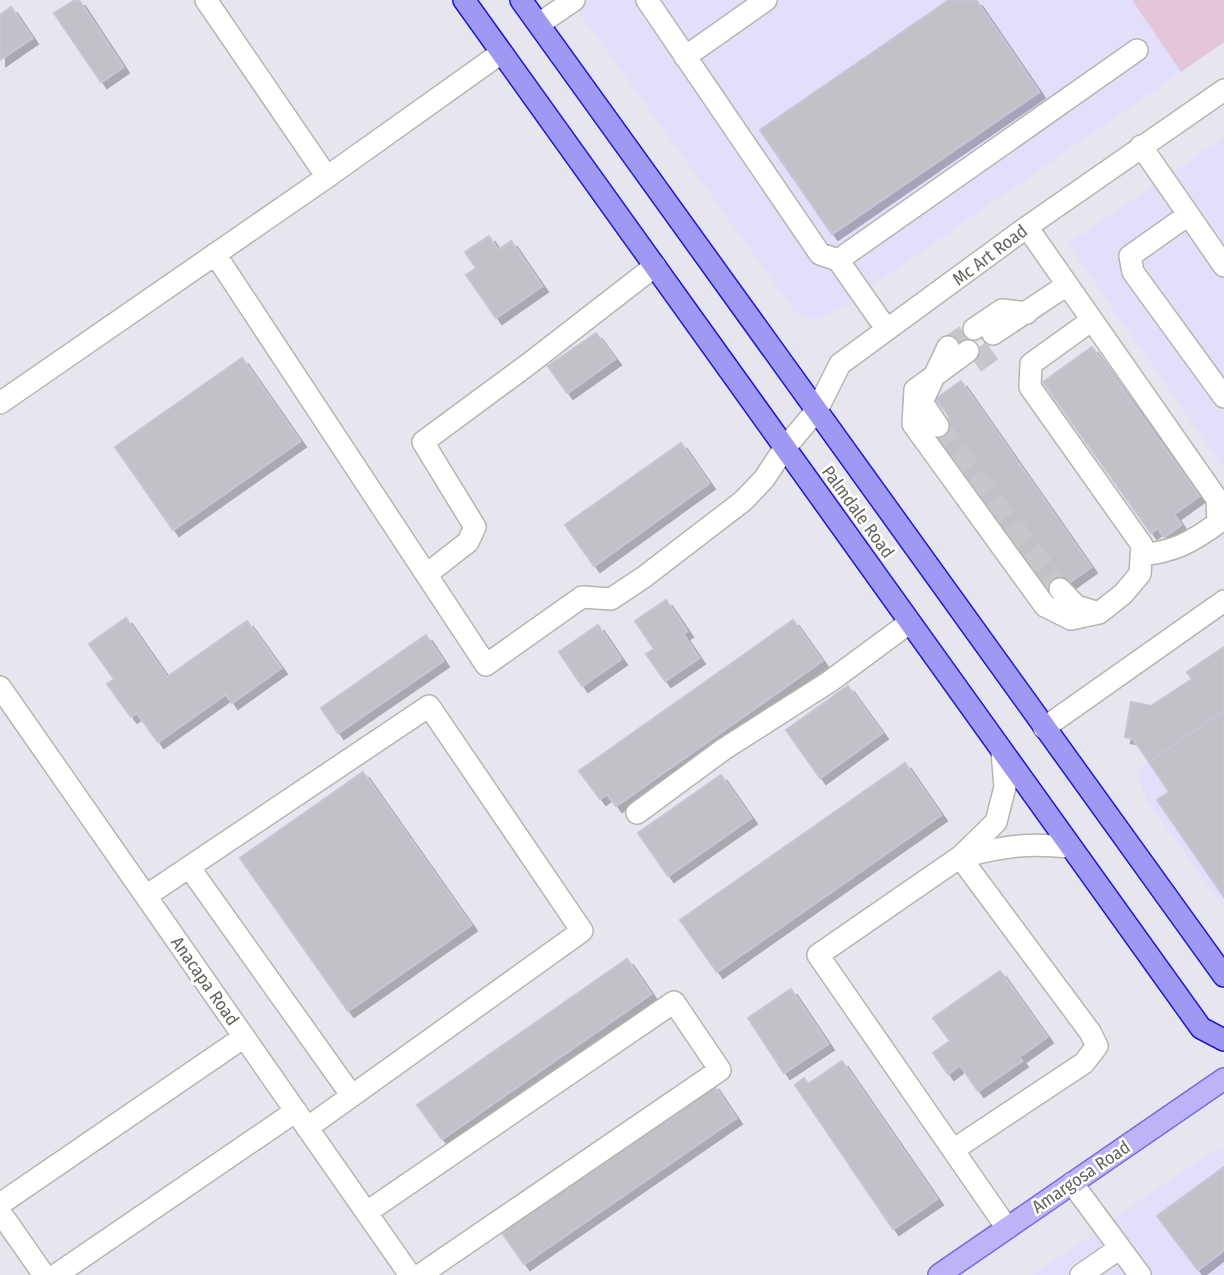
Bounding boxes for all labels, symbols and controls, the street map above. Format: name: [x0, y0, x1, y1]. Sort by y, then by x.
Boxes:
street label: Mc Art Road: [948, 220, 1032, 290]
street label: Palmdale Road: [817, 461, 899, 563]
street label: Anacapa Road: [166, 932, 244, 1030]
street label: Amargosa Road: [1028, 1136, 1134, 1218]

